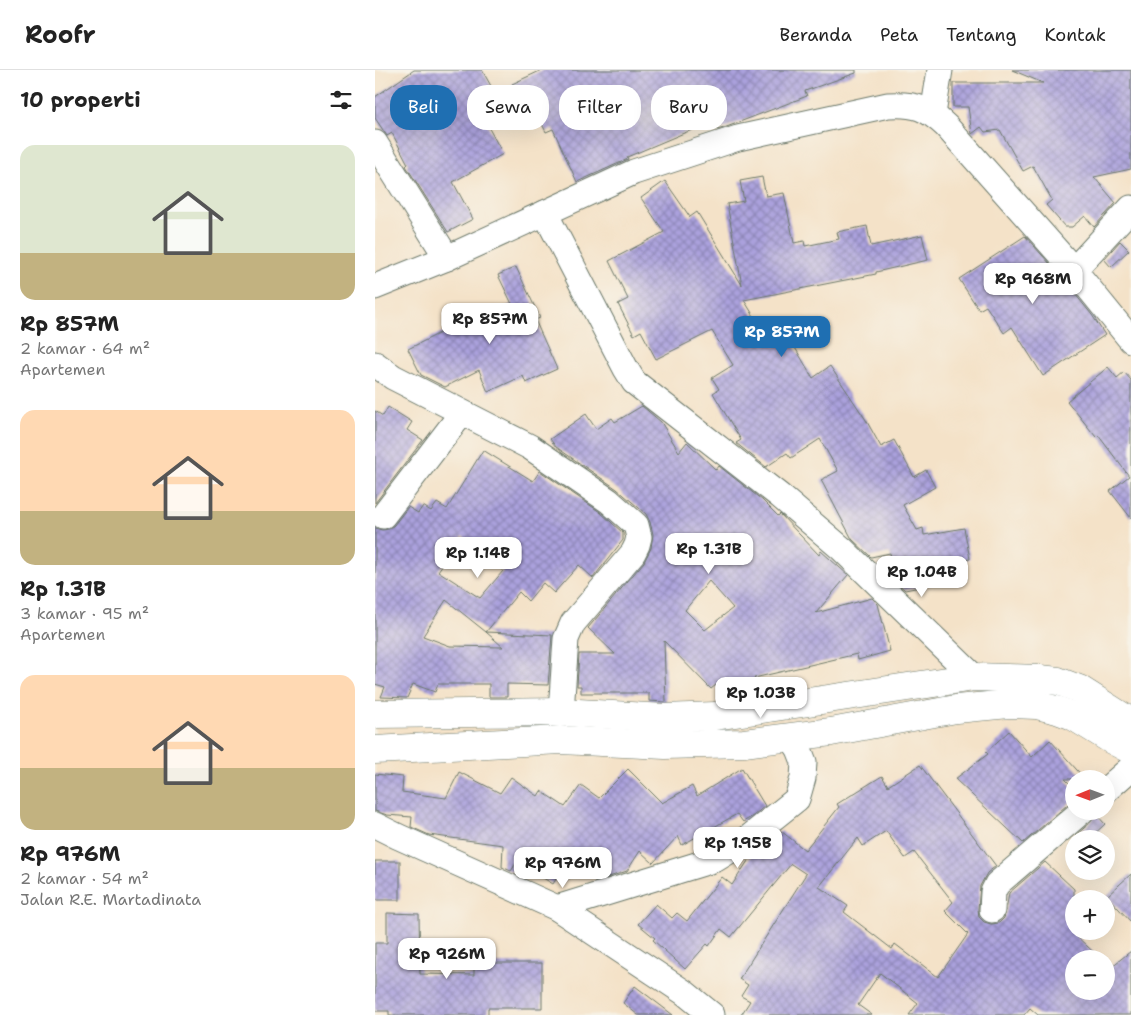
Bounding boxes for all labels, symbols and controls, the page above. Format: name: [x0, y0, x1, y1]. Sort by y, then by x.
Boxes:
text: Roofr: [25, 19, 96, 51]
text: Beranda: [780, 23, 852, 47]
text: Peta: [880, 23, 918, 47]
text: Tentang: [946, 23, 1017, 47]
text: Kontak: [1045, 23, 1106, 47]
chip: Beli: [390, 85, 457, 130]
chip: Sewa: [467, 85, 549, 130]
chip: Filter: [559, 85, 641, 130]
chip: Baru: [651, 85, 727, 130]
text: 10 properti: [20, 86, 141, 114]
icon: filters: [327, 86, 355, 114]
icon: home: [143, 178, 233, 268]
pin: Rp 968M: [987, 262, 1079, 305]
text: Rp 968M: [995, 268, 1071, 289]
pin: Rp 857M: [444, 302, 536, 345]
text: Rp 857M: [452, 308, 528, 329]
text: Rp 857M: [20, 310, 119, 338]
pin: Rp 857M: [736, 316, 828, 358]
text: Rp 857M: [744, 321, 820, 342]
text: 2 kamar · 64 m²: [20, 338, 150, 359]
text: Apartemen: [20, 359, 105, 380]
icon: home: [143, 443, 233, 533]
pin: Rp 1.31B: [657, 532, 761, 575]
pin: Rp 1.14B: [426, 536, 530, 579]
text: Rp 1.31B: [676, 538, 742, 559]
text: Rp 1.14B: [446, 542, 510, 563]
pin: Rp 1.04B: [870, 556, 974, 598]
text: Rp 1.04B: [887, 561, 957, 582]
text: Rp 1.31B: [20, 575, 106, 603]
text: 3 kamar · 95 m²: [20, 603, 149, 624]
text: Apartemen: [20, 624, 105, 645]
pin: Rp 1.03B: [709, 676, 813, 719]
text: Rp 1.03B: [726, 682, 796, 703]
icon: home: [143, 708, 233, 798]
north arrow: [1065, 770, 1115, 820]
map controls: [1065, 770, 1115, 1000]
pin: Rp 1.95B: [686, 826, 790, 869]
button: layers: [1065, 830, 1115, 880]
text: Rp 1.95B: [704, 832, 772, 853]
text: Rp 976M: [20, 840, 120, 868]
pin: Rp 976M: [517, 846, 609, 889]
text: Rp 976M: [525, 852, 601, 873]
text: 2 kamar · 54 m²: [20, 868, 149, 889]
text: Jalan R.E. Martadinata: [20, 889, 201, 910]
button: +: [1065, 890, 1115, 940]
pin: Rp 926M: [401, 938, 493, 980]
text: Rp 926M: [409, 943, 485, 964]
button: −: [1065, 950, 1115, 1000]

